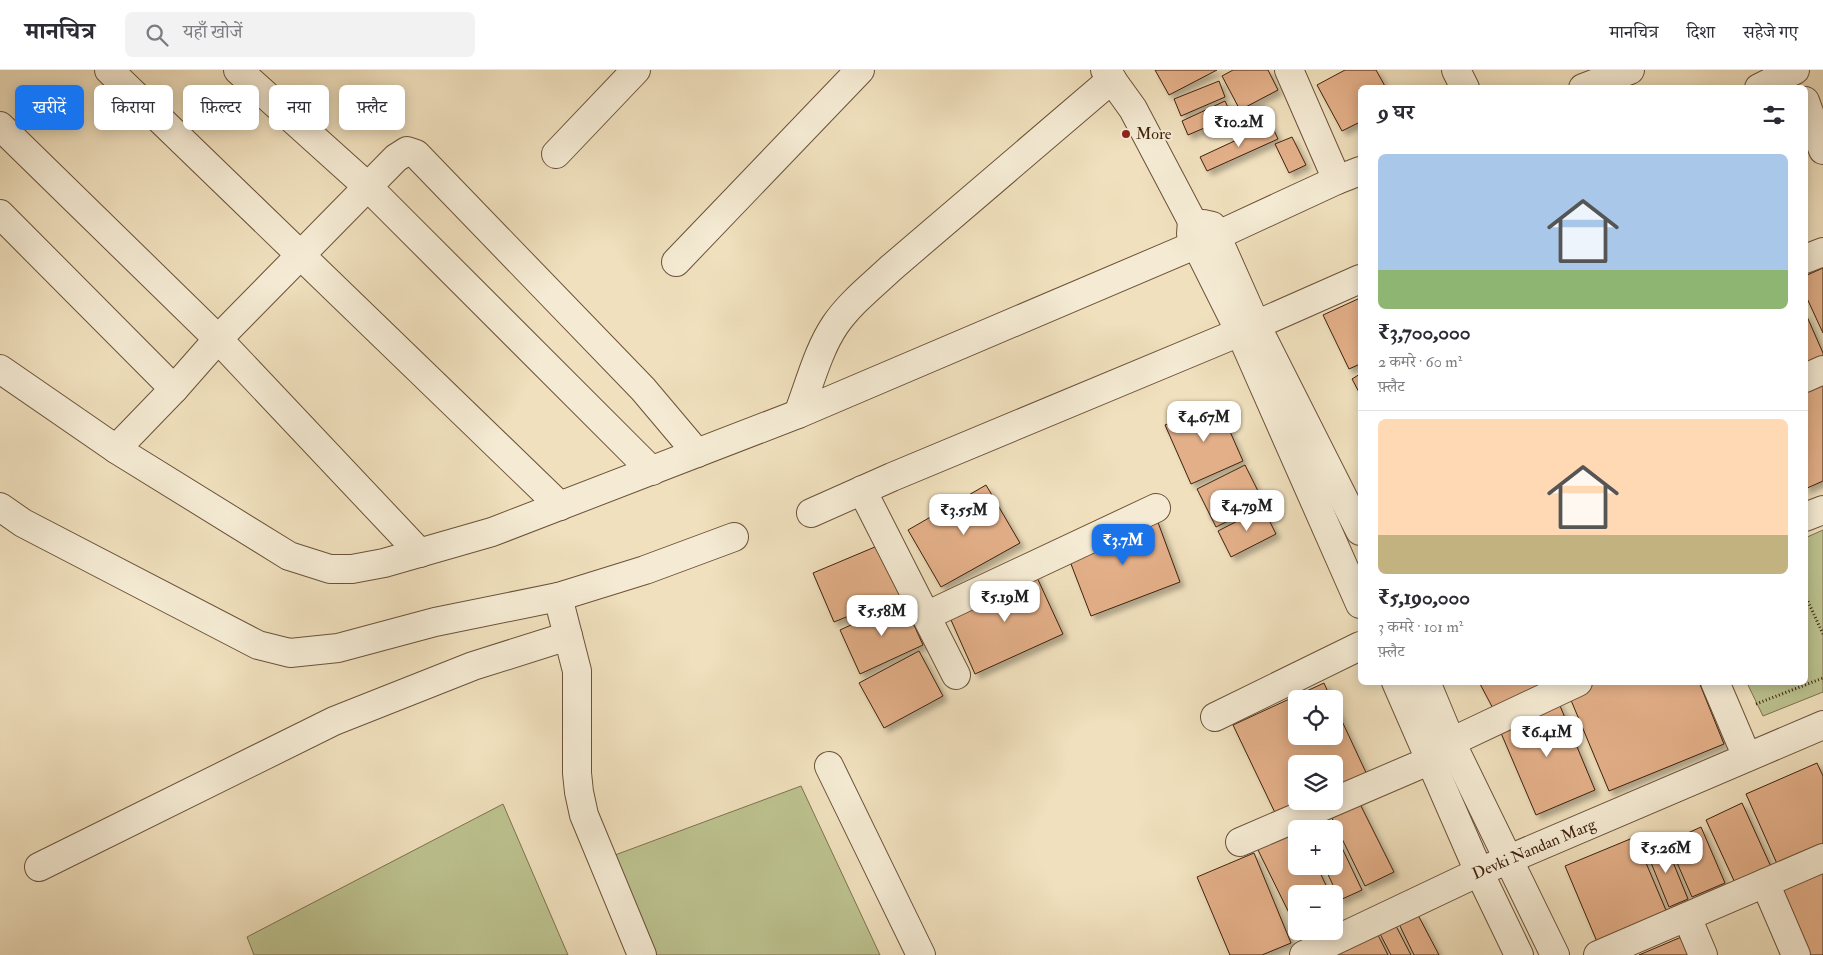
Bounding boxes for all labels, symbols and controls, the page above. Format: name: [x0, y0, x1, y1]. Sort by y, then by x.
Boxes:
search box: [125, 12, 475, 57]
text: मानचित्र: [25, 16, 95, 47]
text: यहाँ खोजें: [183, 20, 243, 44]
icon: search: [143, 21, 171, 49]
text: मानचित्र: [1610, 21, 1658, 44]
text: दिशा: [1686, 21, 1715, 44]
text: सहेजे गए: [1743, 21, 1798, 44]
chip: खरीदें: [15, 85, 84, 130]
chip: किराया: [94, 85, 173, 130]
chip: फ़िल्टर: [183, 85, 259, 130]
chip: नया: [269, 85, 329, 130]
chip: फ़्लैट: [339, 85, 405, 130]
text: 9 घर: [1378, 99, 1414, 126]
icon: filters: [1760, 101, 1788, 129]
pin: ₹10.2M: [1198, 106, 1280, 148]
text: ₹10.2M: [1214, 112, 1264, 132]
place label: More: [1136, 124, 1172, 144]
marker: More: [1120, 128, 1132, 140]
icon: home: [1538, 186, 1628, 276]
text: ₹3,700,000: [1378, 319, 1471, 346]
text: 2 कमरे · 60 m²: [1378, 352, 1462, 372]
text: फ़्लैट: [1378, 377, 1405, 397]
pin: ₹4.67M: [1163, 400, 1245, 443]
text: ₹4.67M: [1178, 407, 1230, 427]
icon: home: [1538, 452, 1628, 542]
pin: ₹4.79M: [1206, 490, 1288, 532]
pin: ₹3.55M: [923, 494, 1005, 536]
text: ₹4.79M: [1221, 496, 1273, 516]
text: ₹3.55M: [940, 500, 988, 520]
pin: ₹3.7M: [1088, 524, 1158, 566]
text: ₹3.7M: [1103, 530, 1143, 550]
pin: ₹5.19M: [964, 580, 1046, 623]
text: ₹5,190,000: [1378, 584, 1470, 611]
text: ₹5.19M: [981, 587, 1029, 607]
pin: ₹5.58M: [841, 594, 923, 637]
text: ₹5.58M: [858, 601, 906, 621]
text: 3 कमरे · 101 m²: [1378, 617, 1463, 637]
text: फ़्लैट: [1378, 642, 1405, 662]
map controls: [1288, 690, 1343, 940]
button: locate: [1288, 690, 1343, 745]
pin: ₹6.41M: [1506, 716, 1588, 758]
text: ₹6.41M: [1522, 722, 1572, 742]
button: layers: [1288, 755, 1343, 810]
street label: Devki Nandan Marg: [1469, 813, 1600, 884]
button: +: [1288, 820, 1343, 875]
pin: ₹5.26M: [1625, 832, 1707, 874]
text: ₹5.26M: [1641, 838, 1691, 858]
button: −: [1288, 885, 1343, 940]

